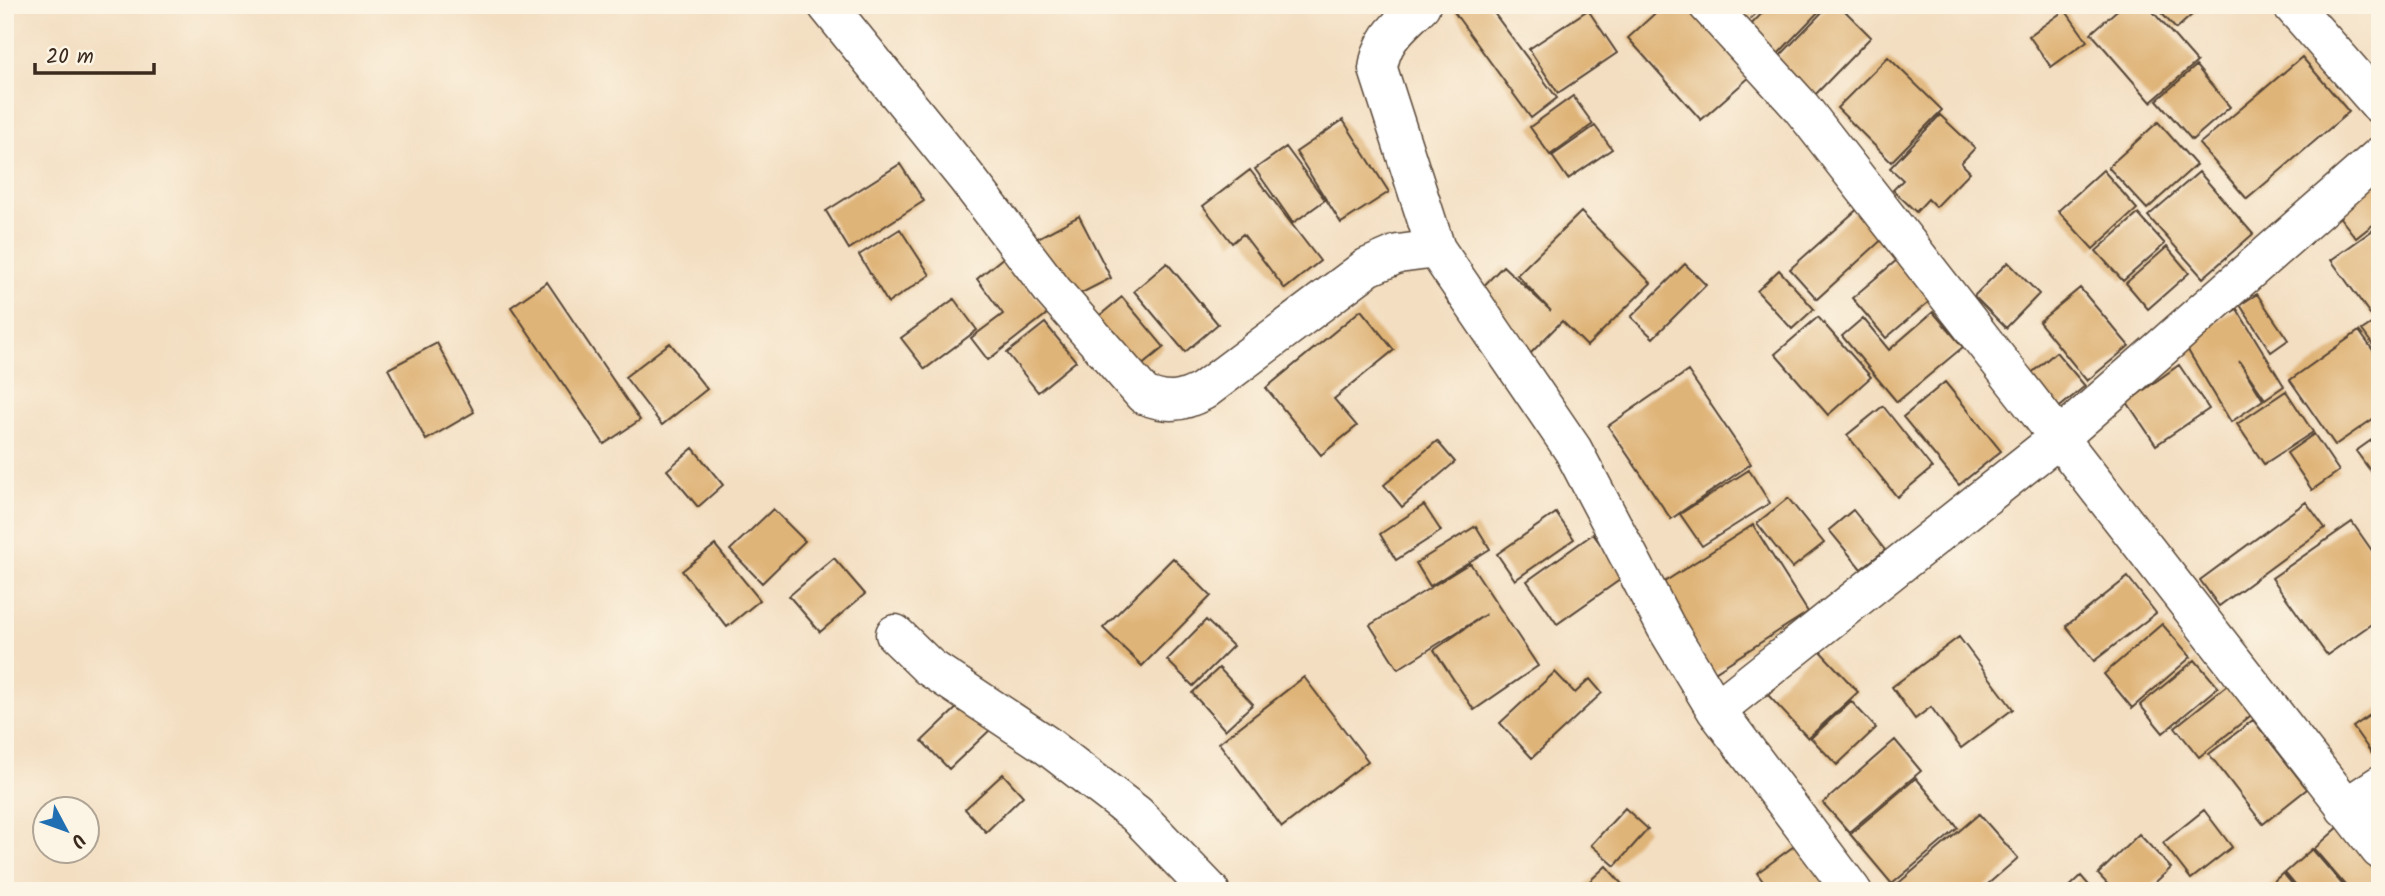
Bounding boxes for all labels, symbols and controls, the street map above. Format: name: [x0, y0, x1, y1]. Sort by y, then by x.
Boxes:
scale bar: [35, 32, 154, 76]
text: 20 m: [46, 41, 94, 74]
north arrow: [32, 794, 102, 864]
text: U: [62, 826, 92, 854]

